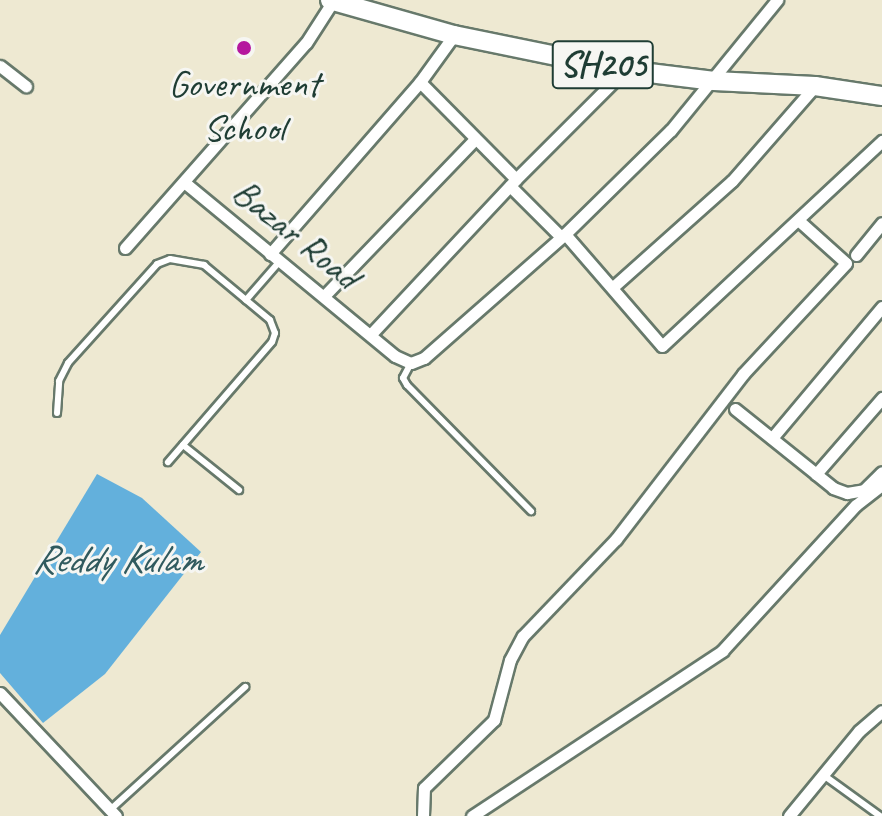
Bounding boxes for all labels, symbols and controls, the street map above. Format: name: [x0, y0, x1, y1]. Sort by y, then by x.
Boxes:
road number: SH205: [551, 33, 655, 97]
marker: Government School: [235, 39, 253, 57]
place label: Government School: [168, 61, 320, 150]
street label: Bazar Road: [223, 169, 369, 299]
water label: Reddy Kulam: [33, 535, 201, 583]

